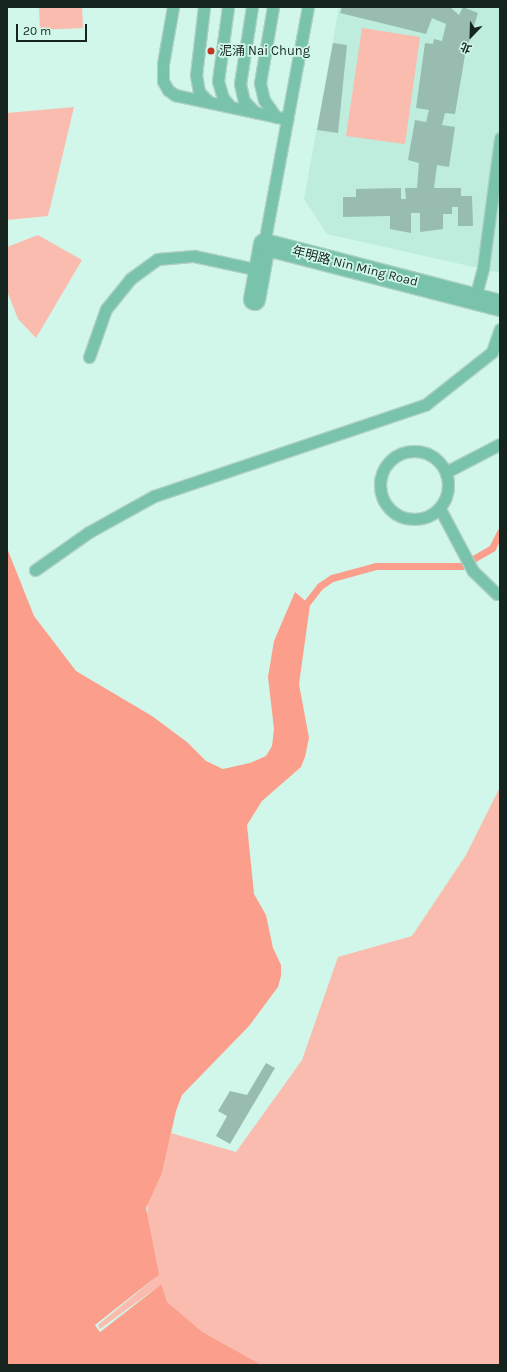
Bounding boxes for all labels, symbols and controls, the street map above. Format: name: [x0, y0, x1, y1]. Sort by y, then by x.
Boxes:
scale bar: [18, 16, 89, 42]
north arrow: [451, 16, 491, 56]
text: 20 m: [23, 24, 51, 38]
text: 北: [459, 39, 474, 56]
place label: 泥涌 Nai Chung: [219, 43, 310, 59]
marker: 泥涌 Nai Chung: [206, 46, 216, 56]
street label: 年明路 Nin Ming Road: [291, 244, 419, 290]

